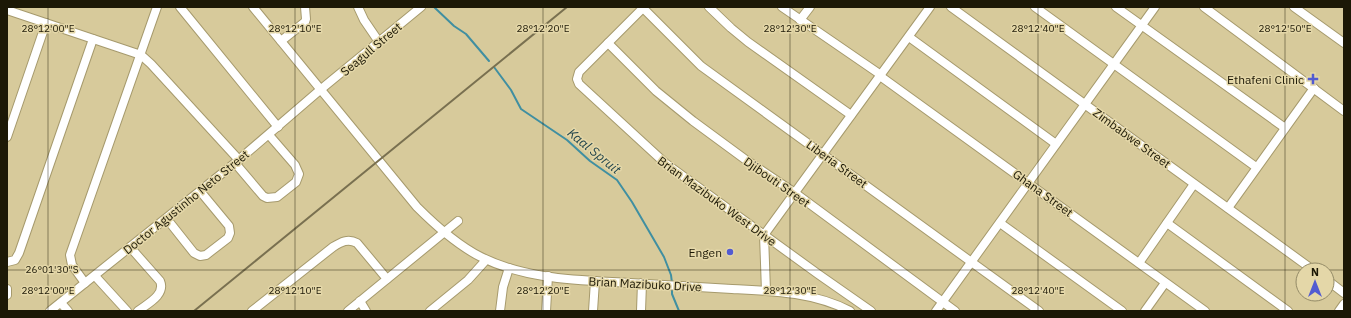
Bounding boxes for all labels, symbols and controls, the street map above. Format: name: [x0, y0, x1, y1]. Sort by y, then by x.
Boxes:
street label: Seagull Street: [337, 19, 405, 79]
text: 28°12'00"E: [21, 22, 75, 35]
text: 28°12'10"E: [268, 22, 322, 35]
text: 28°12'20"E: [516, 22, 570, 35]
text: 28°12'30"E: [763, 22, 817, 35]
text: 28°12'40"E: [1011, 22, 1065, 35]
text: 28°12'50"E: [1258, 22, 1312, 35]
place label: Ethafeni Clinic: [1227, 72, 1304, 87]
marker: Ethafeni Clinic: [1307, 73, 1319, 85]
street label: Zimbabwe Street: [1090, 105, 1174, 171]
water label: Kaal Spruit: [564, 124, 625, 178]
street label: Liberia Street: [803, 137, 871, 191]
street label: Doctor Agustinho Neto Street: [120, 147, 252, 257]
street label: Brian Mazibuko West Drive: [655, 153, 780, 249]
street label: Djibouti Street: [741, 154, 813, 210]
street label: Ghana Street: [1010, 166, 1076, 220]
place label: Engen: [689, 245, 722, 260]
marker: Engen: [725, 247, 735, 257]
north arrow: [1295, 262, 1335, 302]
text: 26°01'30"S: [25, 263, 79, 276]
text: N: [1311, 265, 1319, 279]
street label: Brian Mazibuko Drive: [588, 274, 702, 294]
text: 28°12'00"E: [21, 284, 75, 297]
text: 28°12'10"E: [268, 284, 322, 297]
text: 28°12'20"E: [516, 284, 570, 297]
text: 28°12'30"E: [763, 284, 817, 297]
text: 28°12'40"E: [1011, 284, 1065, 297]

